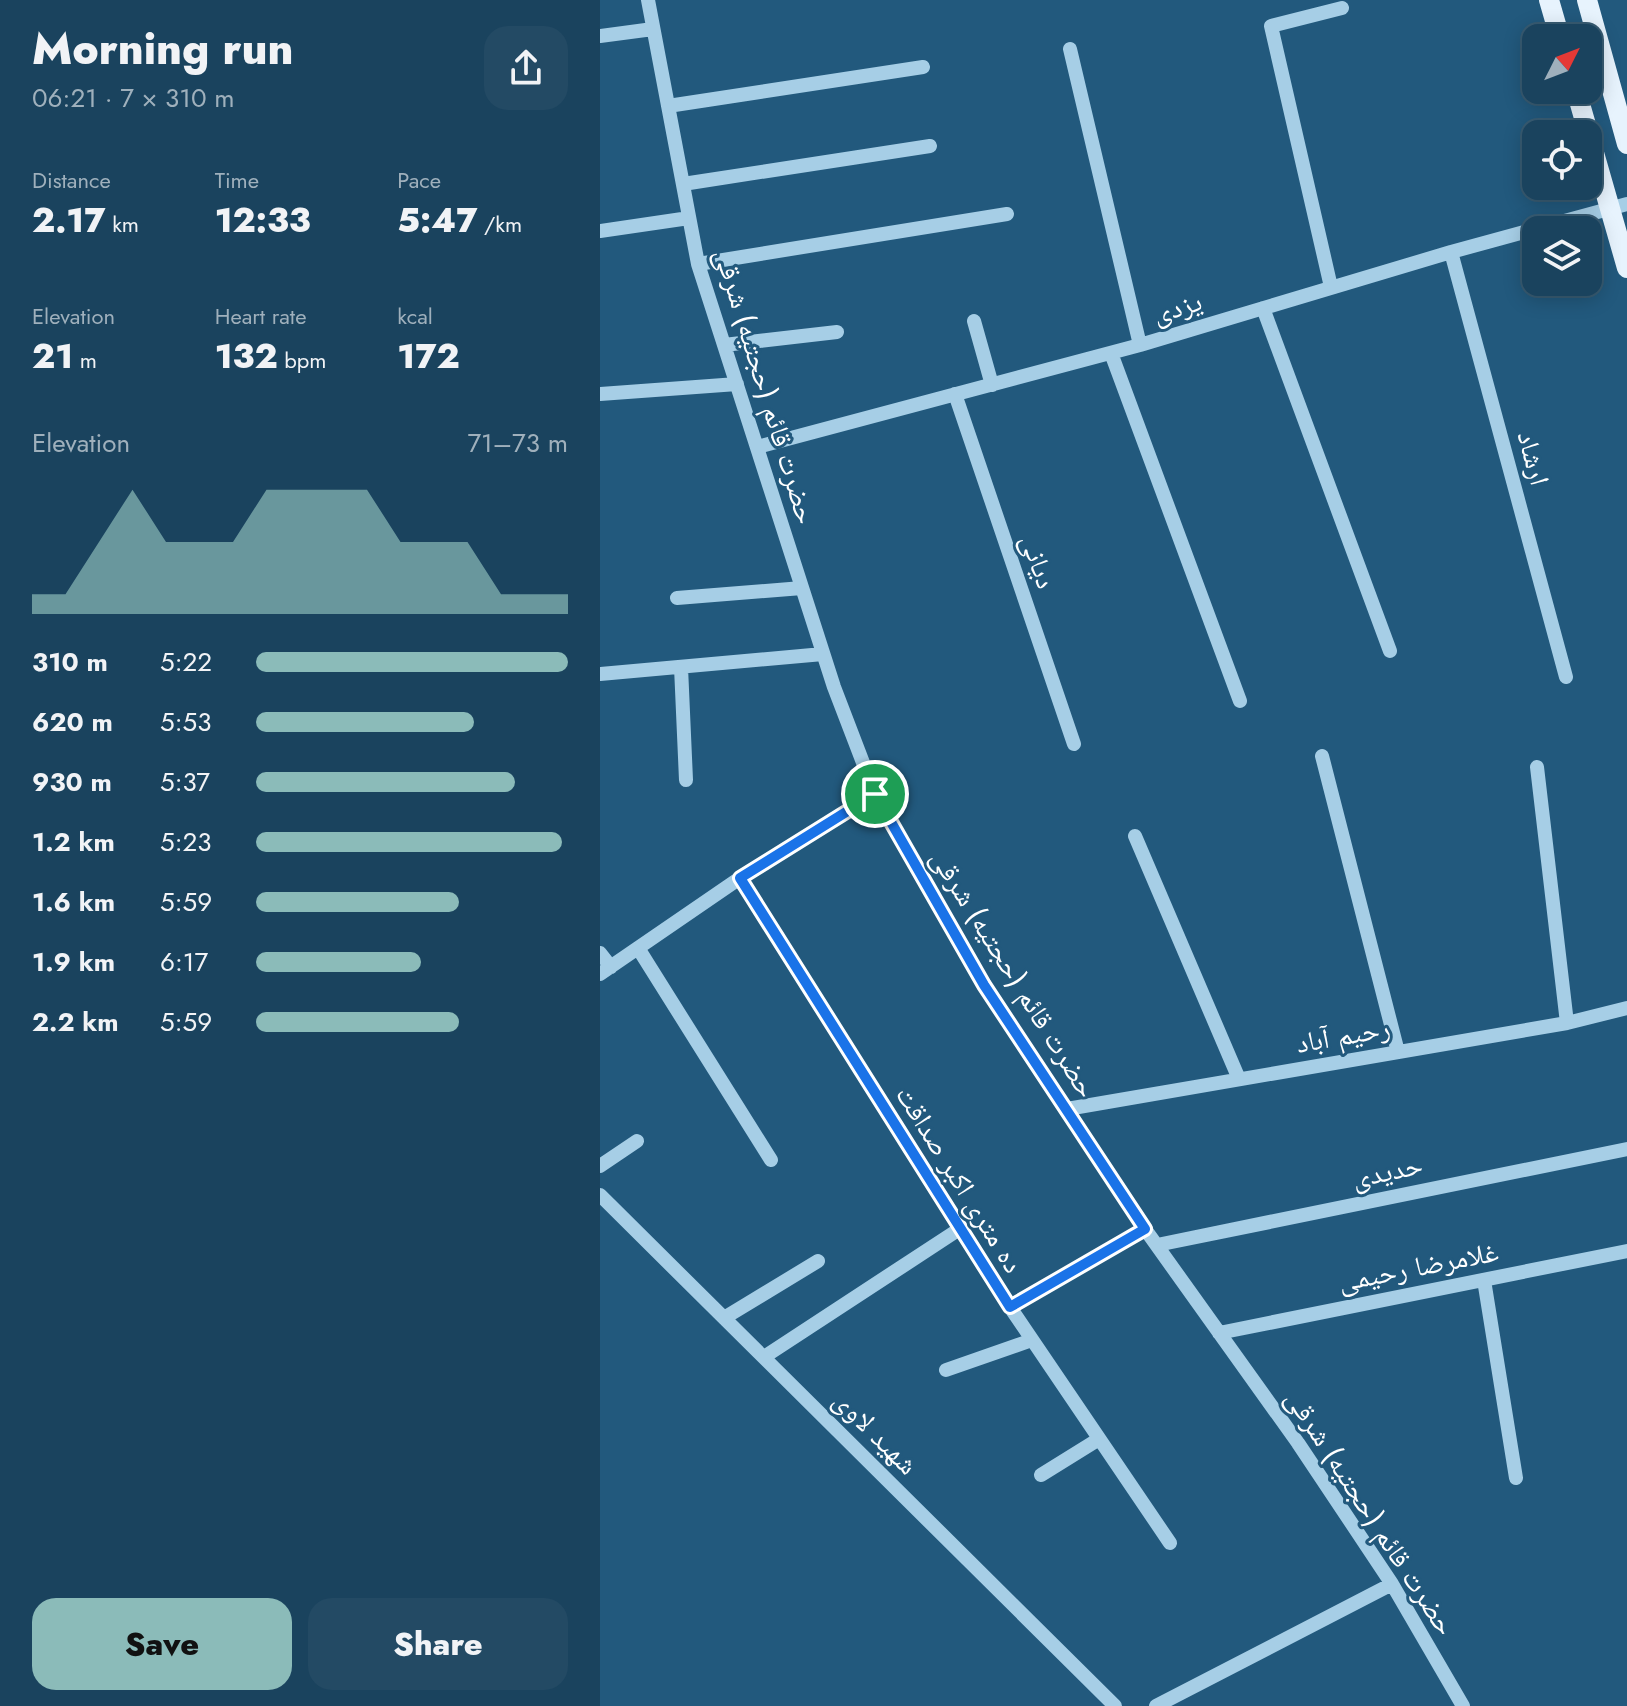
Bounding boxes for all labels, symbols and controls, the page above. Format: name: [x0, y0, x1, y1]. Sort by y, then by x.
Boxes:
text: Morning run: [32, 17, 294, 81]
north arrow: [1522, 24, 1602, 104]
map controls: [1522, 24, 1602, 296]
button: share: [484, 26, 568, 110]
text: 06:21 · 7 × 310 m: [32, 79, 235, 117]
button: locate: [1522, 120, 1602, 200]
text: Distance: [32, 164, 111, 196]
text: Time: [215, 164, 259, 196]
text: Pace: [397, 164, 441, 196]
text: 2.17: [32, 196, 106, 245]
text: 12:33: [215, 196, 311, 245]
text: 5:47: [397, 196, 477, 245]
text: km: [106, 208, 139, 240]
text: /km: [477, 208, 522, 240]
button: layers: [1522, 216, 1602, 296]
street label: حضرت قائم (حجتیه) شرقی: [704, 243, 827, 529]
street label: یزدی: [1147, 281, 1207, 334]
text: Elevation: [32, 300, 115, 332]
text: Heart rate: [215, 300, 306, 332]
text: kcal: [397, 300, 433, 332]
text: 21: [32, 332, 73, 381]
text: 132: [215, 332, 278, 381]
text: 172: [397, 332, 460, 381]
text: m: [73, 344, 97, 376]
text: bpm: [278, 344, 326, 376]
text: Elevation: [32, 424, 130, 462]
text: 71–73 m: [467, 424, 568, 462]
street label: ارشاد: [1507, 426, 1560, 490]
street label: دیانی: [1010, 528, 1067, 594]
text: 310 m: [32, 643, 108, 681]
text: 5:22: [160, 643, 212, 681]
text: 620 m: [32, 703, 113, 741]
text: 5:53: [160, 703, 211, 741]
pin: [841, 760, 909, 828]
text: 930 m: [32, 763, 112, 801]
text: 5:37: [160, 763, 210, 801]
icon: arrive: [853, 772, 897, 816]
text: 1.2 km: [32, 823, 115, 861]
text: 5:23: [160, 823, 211, 861]
street label: حضرت قائم (حجتیه) شرقی: [920, 841, 1107, 1106]
text: 1.6 km: [32, 883, 115, 921]
text: 5:59: [160, 883, 212, 921]
text: 1.9 km: [32, 943, 115, 981]
text: 6:17: [160, 943, 208, 981]
text: 2.2 km: [32, 1003, 119, 1041]
text: 5:59: [160, 1003, 212, 1041]
street label: رحیم آباد: [1293, 1007, 1393, 1064]
street label: ده متری اکبر صداقت: [885, 1078, 1034, 1281]
street label: حدیدی: [1348, 1144, 1426, 1199]
street label: غلامرضا رحیمی: [1335, 1231, 1502, 1302]
street label: شهید لاوی: [824, 1380, 928, 1484]
street label: حضرت قائم (حجتیه) شرقی: [1275, 1381, 1466, 1644]
button: Save: [32, 1598, 292, 1690]
button: Share: [308, 1598, 568, 1690]

